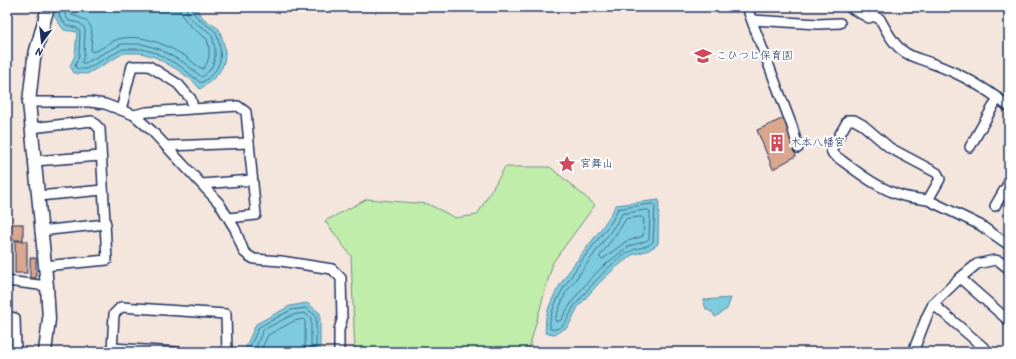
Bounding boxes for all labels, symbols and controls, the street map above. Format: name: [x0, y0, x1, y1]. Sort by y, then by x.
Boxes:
north arrow: [22, 22, 62, 62]
text: N: [34, 41, 45, 60]
school or university icon: こひつじ保育園: [693, 46, 713, 66]
place label: こひつじ保育園: [716, 47, 793, 65]
building icon: 木本八幡宮: [767, 133, 787, 153]
place label: 木本八幡宮: [790, 134, 845, 152]
place icon: 宮舞山: [557, 154, 577, 174]
place label: 宮舞山: [580, 155, 613, 173]

